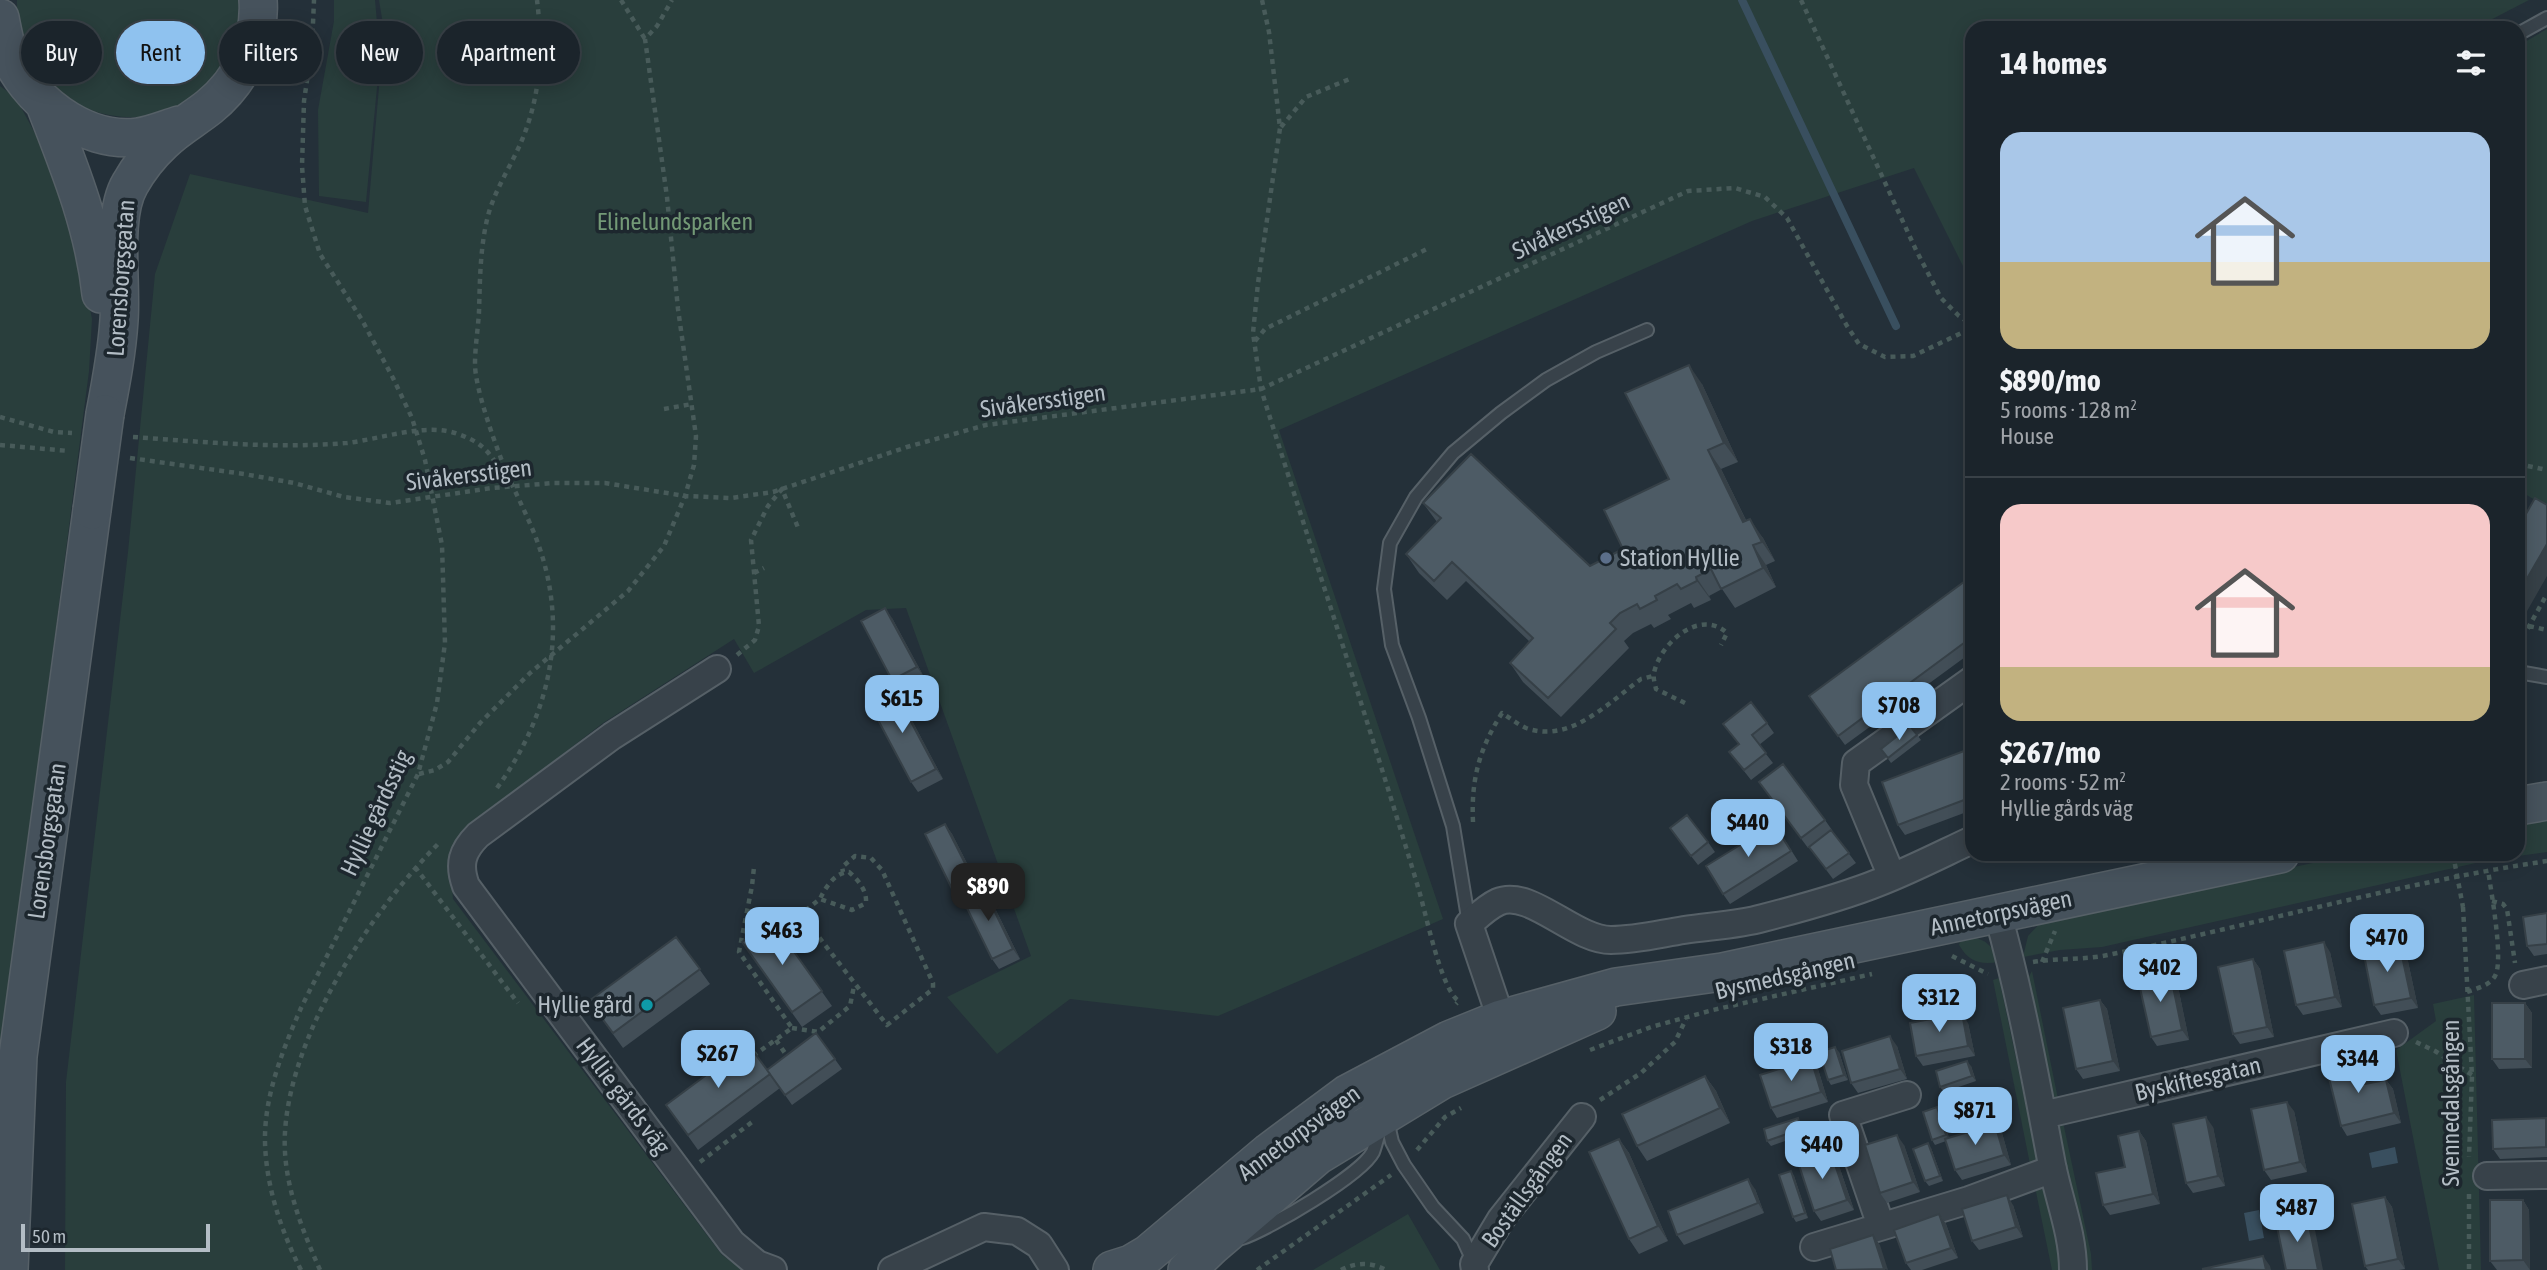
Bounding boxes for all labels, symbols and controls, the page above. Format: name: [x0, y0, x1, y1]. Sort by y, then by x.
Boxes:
chip: Buy: [21, 21, 102, 84]
chip: Rent: [116, 21, 205, 84]
chip: Filters: [219, 21, 322, 84]
chip: New: [336, 21, 423, 84]
chip: Apartment: [437, 21, 580, 84]
icon: filters: [2452, 44, 2490, 82]
text: 14 homes: [2000, 46, 2107, 80]
icon: home: [2182, 178, 2308, 304]
street label: Sivåkersstigen: [1508, 187, 1634, 264]
street label: Lorensborgsgatan: [102, 199, 139, 357]
park label: Elinelundsparken: [597, 208, 753, 235]
text: $890/mo: [2000, 363, 2101, 397]
street label: Sivåkersstigen: [979, 378, 1107, 423]
text: 5 rooms · 128 m²: [2000, 397, 2137, 423]
text: House: [2000, 423, 2054, 449]
street label: Sivåkersstigen: [405, 453, 533, 496]
place label: Station Hyllie: [1620, 544, 1740, 571]
marker: Station Hyllie: [1598, 550, 1614, 566]
icon: home: [2182, 550, 2308, 676]
pin: $615: [861, 676, 943, 735]
pin: $708: [1858, 682, 1940, 742]
text: $615: [881, 685, 923, 711]
text: $708: [1878, 692, 1920, 718]
text: $267/mo: [2000, 735, 2101, 769]
street label: Hyllie gårdsstig: [335, 745, 417, 880]
street label: Lorensborgsgatan: [22, 761, 71, 921]
text: 2 rooms · 52 m²: [2000, 769, 2126, 795]
text: Hyllie gårds väg: [2000, 795, 2133, 821]
pin: $440: [1707, 800, 1789, 859]
text: $440: [1727, 809, 1769, 835]
pin: $890: [947, 864, 1029, 923]
text: $890: [967, 873, 1009, 899]
street label: Annetorpsvägen: [1928, 884, 2074, 941]
pin: $463: [741, 908, 823, 967]
pin: $470: [2346, 914, 2428, 974]
text: $463: [761, 917, 803, 943]
text: $470: [2366, 924, 2408, 950]
pin: $402: [2119, 944, 2201, 1004]
street label: Bysmedsgången: [1712, 946, 1857, 1005]
text: $402: [2139, 954, 2181, 980]
pin: $312: [1898, 974, 1980, 1034]
text: $312: [1918, 984, 1960, 1010]
place label: Hyllie gård: [537, 991, 633, 1018]
marker: Hyllie gård: [639, 997, 655, 1013]
street label: Svennedalsgången: [2437, 1020, 2464, 1186]
pin: $318: [1750, 1024, 1832, 1083]
pin: $267: [677, 1030, 759, 1090]
street label: Hyllie gårds väg: [571, 1032, 676, 1160]
text: $318: [1770, 1033, 1812, 1059]
pin: $344: [2317, 1036, 2399, 1095]
text: $267: [697, 1040, 739, 1066]
text: $344: [2337, 1045, 2379, 1071]
street label: Byskiftesgatan: [2132, 1051, 2264, 1106]
street label: Annetorpsvägen: [1233, 1079, 1365, 1186]
pin: $871: [1934, 1088, 2016, 1147]
text: $871: [1954, 1097, 1996, 1123]
pin: $440: [1781, 1122, 1863, 1181]
street label: Boställsgången: [1476, 1127, 1577, 1252]
text: $440: [1801, 1131, 1843, 1157]
pin: $487: [2256, 1184, 2338, 1244]
text: $487: [2276, 1194, 2318, 1220]
scale bar: [21, 1221, 210, 1253]
text: 50 m: [32, 1225, 66, 1247]

